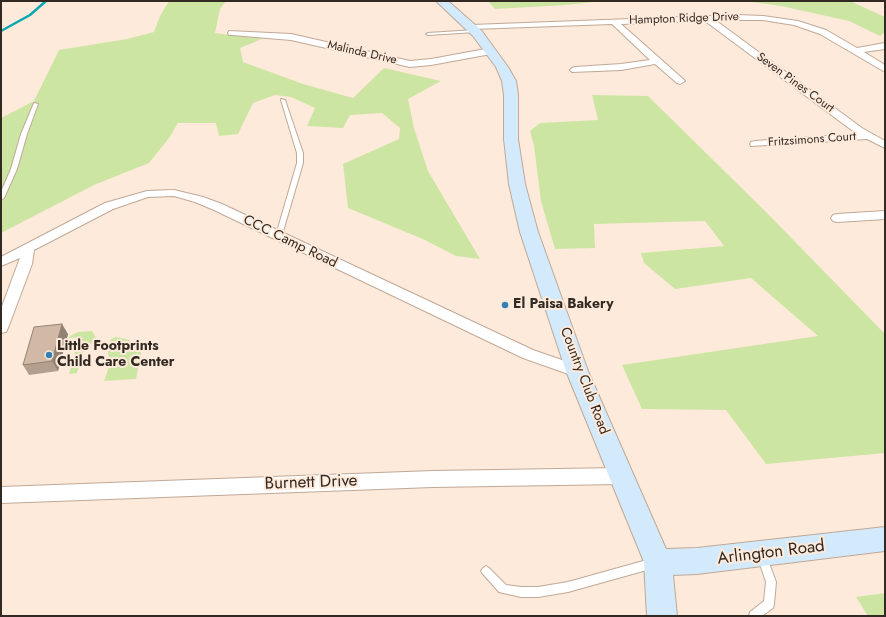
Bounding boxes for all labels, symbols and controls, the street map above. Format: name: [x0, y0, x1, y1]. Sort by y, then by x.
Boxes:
street label: Hampton Ridge Drive: [629, 10, 739, 28]
street label: Malinda Drive: [326, 38, 398, 68]
street label: Seven Pines Court: [753, 50, 837, 116]
street label: Fritzsimons Court: [768, 130, 856, 150]
street label: CCC Camp Road: [240, 212, 340, 272]
place label: El Paisa Bakery: [513, 297, 613, 313]
marker: El Paisa Bakery: [500, 300, 510, 310]
street label: Country Club Road: [556, 325, 612, 437]
place label: Little Footprints Child Care Center: [57, 339, 175, 372]
marker: Little Footprints Child Care Center: [44, 350, 54, 360]
street label: Burnett Drive: [264, 471, 358, 495]
street label: Arlington Road: [716, 536, 826, 570]

